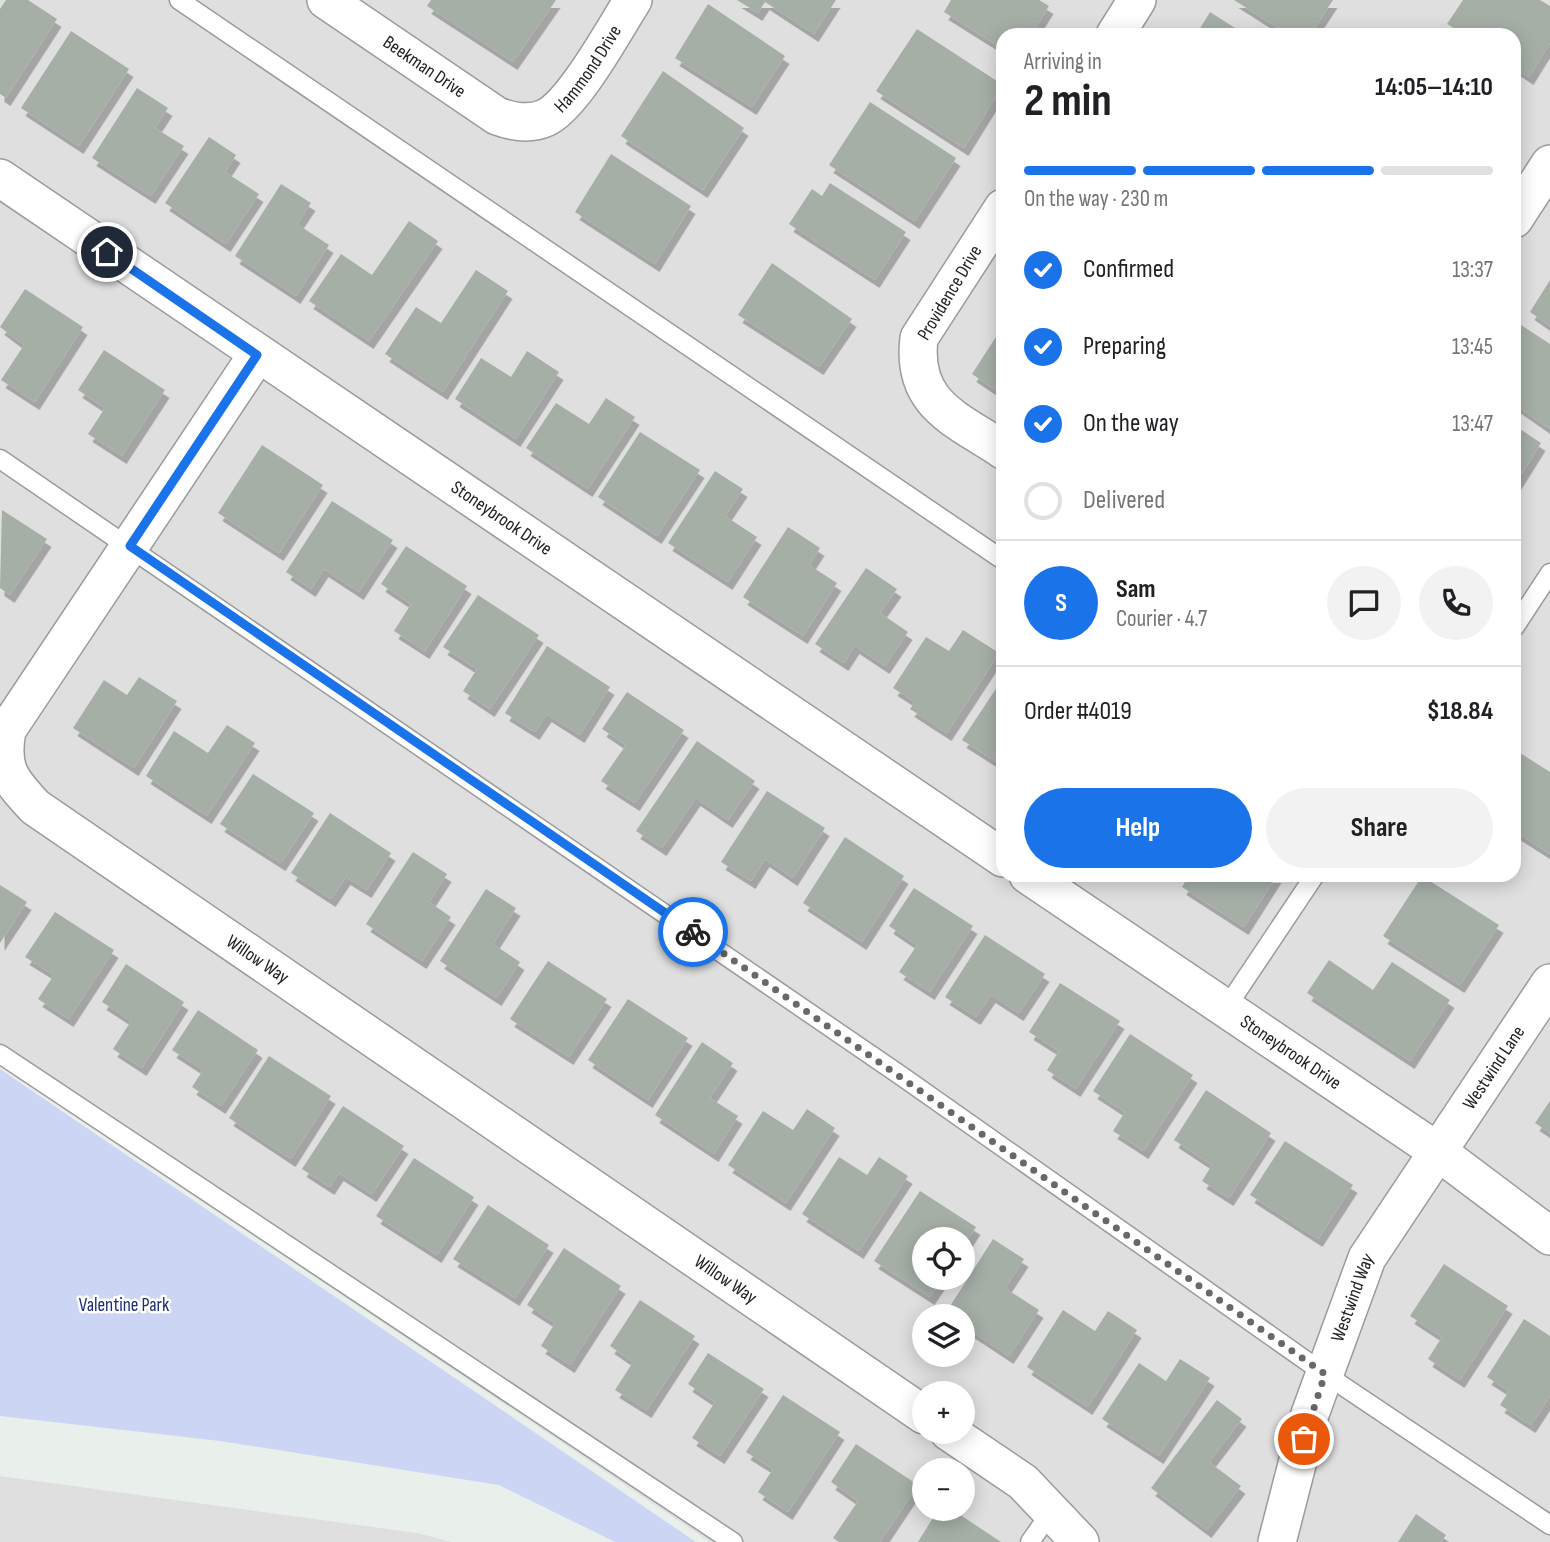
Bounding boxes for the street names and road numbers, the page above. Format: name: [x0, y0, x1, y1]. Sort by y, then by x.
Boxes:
street label: Hammond Drive: [549, 21, 626, 118]
street label: Beekman Drive: [379, 31, 470, 103]
street label: Providence Drive: [913, 241, 987, 345]
street label: Stoneybrook Drive: [447, 476, 556, 560]
street label: Willow Way: [222, 930, 294, 989]
street label: Stoneybrook Drive: [1236, 1010, 1346, 1095]
street label: Westwind Lane: [1458, 1021, 1530, 1114]
street label: Westwind Way: [1326, 1248, 1379, 1345]
street label: Willow Way: [690, 1250, 762, 1309]

